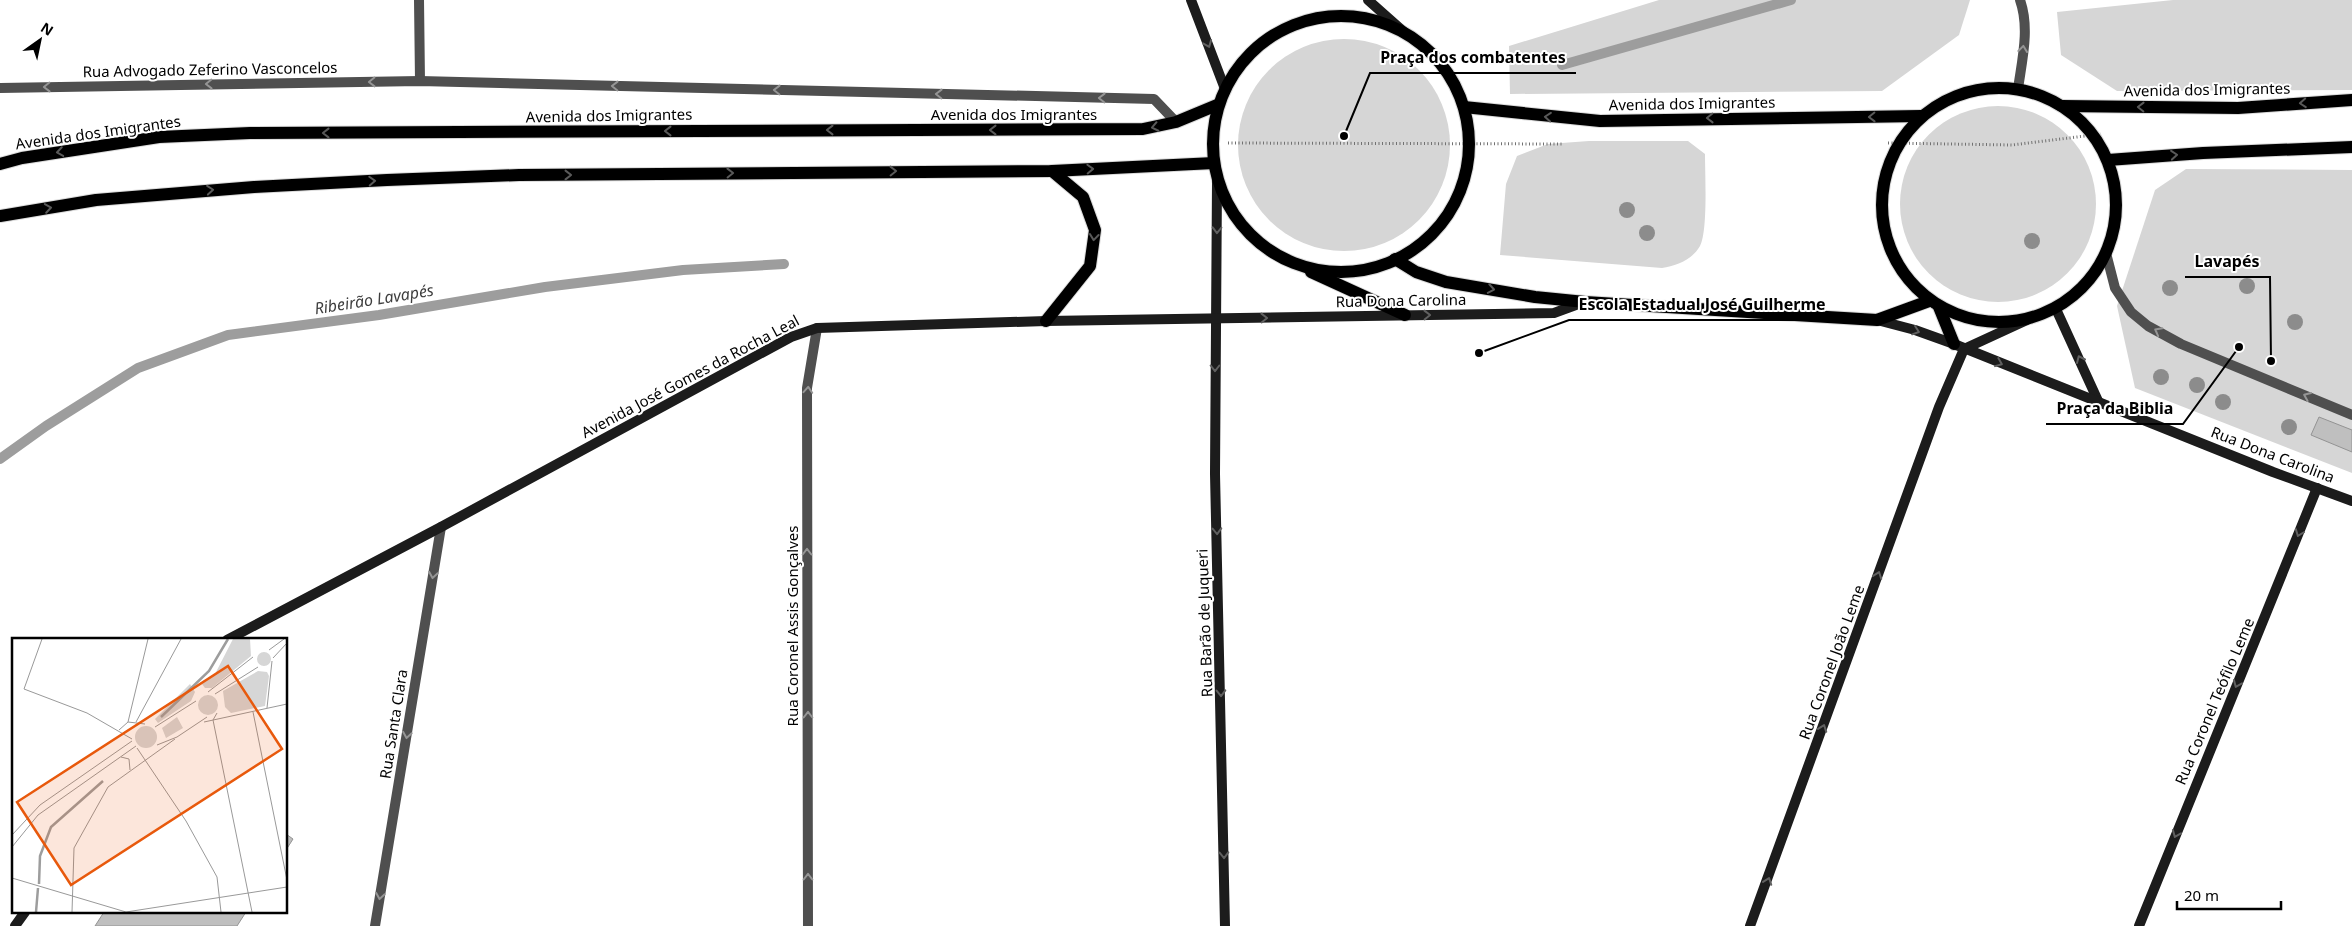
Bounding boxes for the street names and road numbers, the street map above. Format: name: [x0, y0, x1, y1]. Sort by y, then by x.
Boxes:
street label: Rua Advogado Zeferino Vasconcelos: [82, 57, 338, 81]
street label: Avenida dos Imigrantes: [2124, 78, 2290, 100]
street label: Avenida dos Imigrantes: [1609, 92, 1775, 114]
street label: Avenida dos Imigrantes: [526, 104, 692, 126]
street label: Avenida dos Imigrantes: [931, 104, 1097, 124]
street label: Avenida dos Imigrantes: [14, 111, 182, 153]
street label: Rua Dona Carolina: [1335, 289, 1467, 311]
street label: Avenida José Gomes da Rocha Leal: [578, 310, 802, 442]
street label: Rua Dona Carolina: [2208, 421, 2338, 487]
street label: Rua Coronel Assis Gonçalves: [782, 526, 802, 726]
street label: Rua Barão de Juqueri: [1191, 549, 1217, 697]
street label: Rua Coronel João Leme: [1794, 582, 1868, 742]
street label: Rua Coronel Teófilo Leme: [2170, 614, 2258, 788]
street label: Rua Santa Clara: [374, 668, 412, 780]

